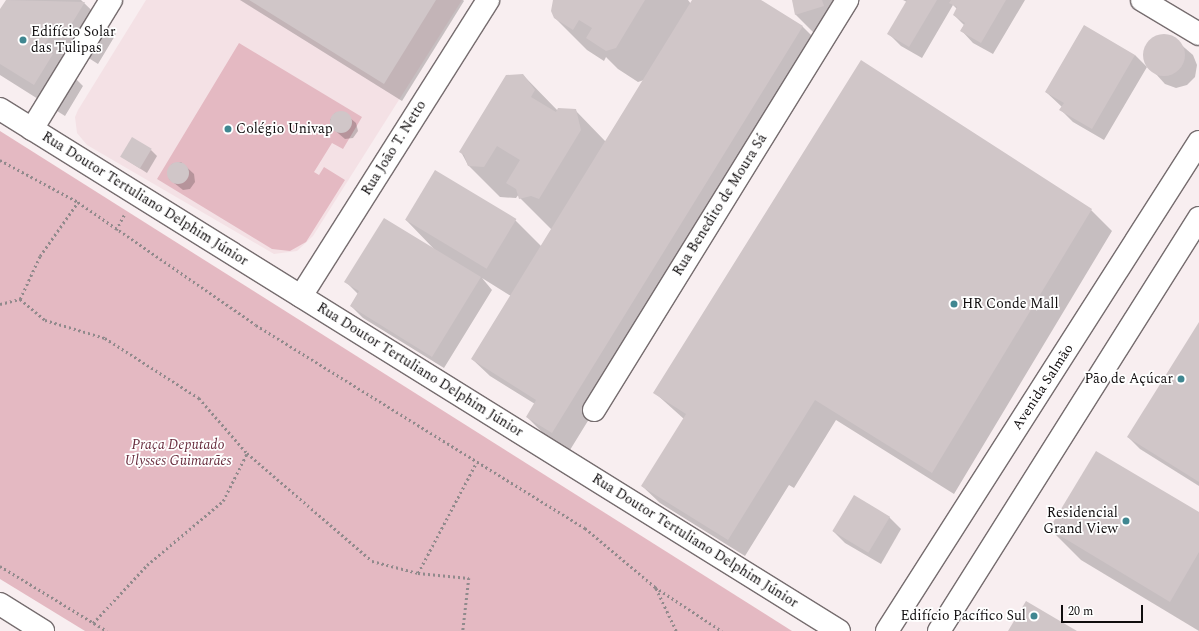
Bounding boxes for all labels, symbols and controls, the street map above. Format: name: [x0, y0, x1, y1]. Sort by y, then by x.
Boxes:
place label: Edifício Solar das Tulipas: [31, 24, 115, 56]
marker: Edifício Solar das Tulipas: [18, 35, 28, 45]
street label: Rua João T. Netto: [358, 97, 430, 199]
place label: Colégio Univap: [236, 121, 333, 137]
marker: Colégio Univap: [223, 124, 233, 134]
street label: Rua Doutor Tertuliano Delphim Júnior: [39, 128, 251, 270]
street label: Rua Benedito de Moura Sá: [669, 131, 771, 279]
place label: HR Conde Mall: [962, 296, 1059, 312]
street label: Rua Doutor Tertuliano Delphim Júnior: [314, 299, 526, 441]
marker: HR Conde Mall: [949, 299, 959, 309]
street label: Avenida Salmão: [1009, 341, 1077, 433]
place label: Pão de Açúcar: [1084, 371, 1173, 387]
marker: Pão de Açúcar: [1176, 374, 1186, 384]
park label: Praça Deputado Ulysses Guimarães: [124, 437, 232, 470]
street label: Rua Doutor Tertuliano Delphim Júnior: [589, 470, 801, 612]
place label: Residencial Grand View: [1043, 505, 1118, 538]
marker: Residencial Grand View: [1121, 516, 1131, 526]
scale bar: [1063, 597, 1145, 623]
text: 20 m: [1068, 602, 1093, 621]
place label: Edifício Pacífico Sul: [900, 608, 1026, 624]
marker: Edifício Pacífico Sul: [1029, 611, 1039, 621]

